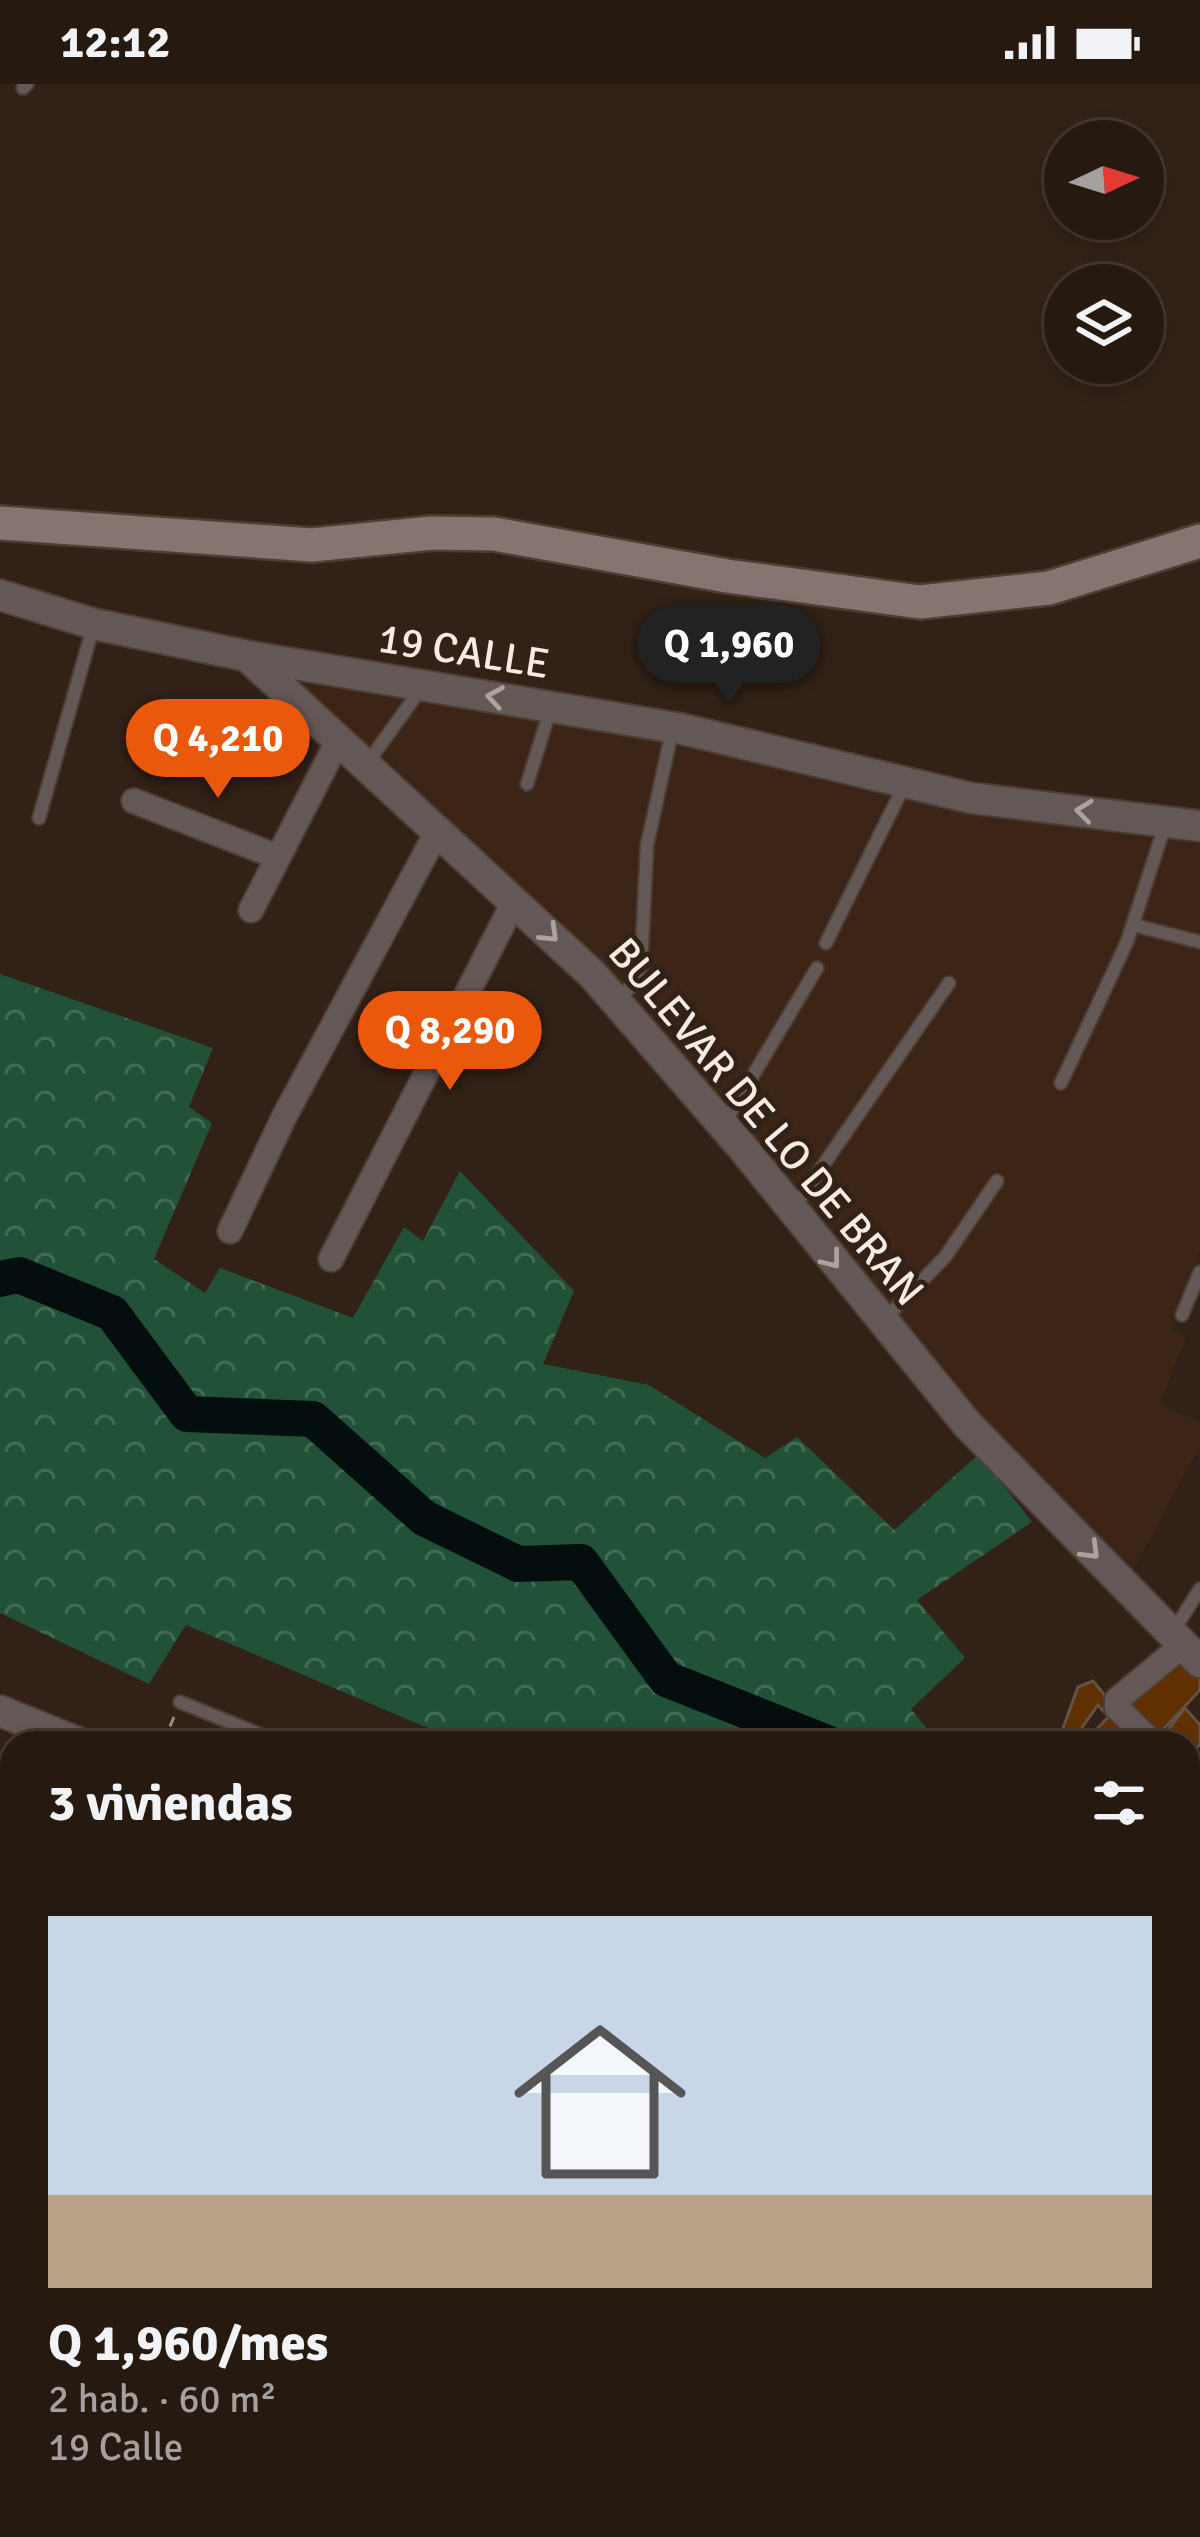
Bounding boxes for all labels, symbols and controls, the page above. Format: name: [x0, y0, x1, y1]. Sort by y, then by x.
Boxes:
text: 12:12: [60, 15, 170, 70]
north arrow: [1044, 120, 1164, 240]
map controls: [1044, 120, 1164, 384]
button: layers: [1044, 264, 1164, 384]
pin: Q 1,960: [618, 605, 840, 707]
street label: 19 CALLE: [375, 613, 553, 690]
text: Q 1,960: [664, 620, 794, 668]
one-way arrow: [486, 686, 506, 711]
pin: Q 4,210: [107, 699, 329, 801]
text: Q 4,210: [153, 714, 283, 762]
one-way arrow: [1074, 799, 1094, 825]
one-way arrow: [536, 919, 558, 941]
street label: BULEVAR DE LO DE BRAN: [597, 928, 934, 1316]
pin: Q 8,290: [339, 991, 561, 1093]
text: Q 8,290: [385, 1006, 515, 1054]
one-way arrow: [818, 1247, 839, 1269]
one-way arrow: [1077, 1537, 1099, 1559]
icon: filters: [1086, 1770, 1152, 1836]
text: 3 viviendas: [48, 1772, 293, 1835]
icon: home: [492, 1994, 708, 2210]
text: Q 1,960/mes: [48, 2312, 328, 2375]
text: 2 hab. · 60 m²: [48, 2375, 277, 2423]
text: 19 Calle: [48, 2423, 183, 2471]

